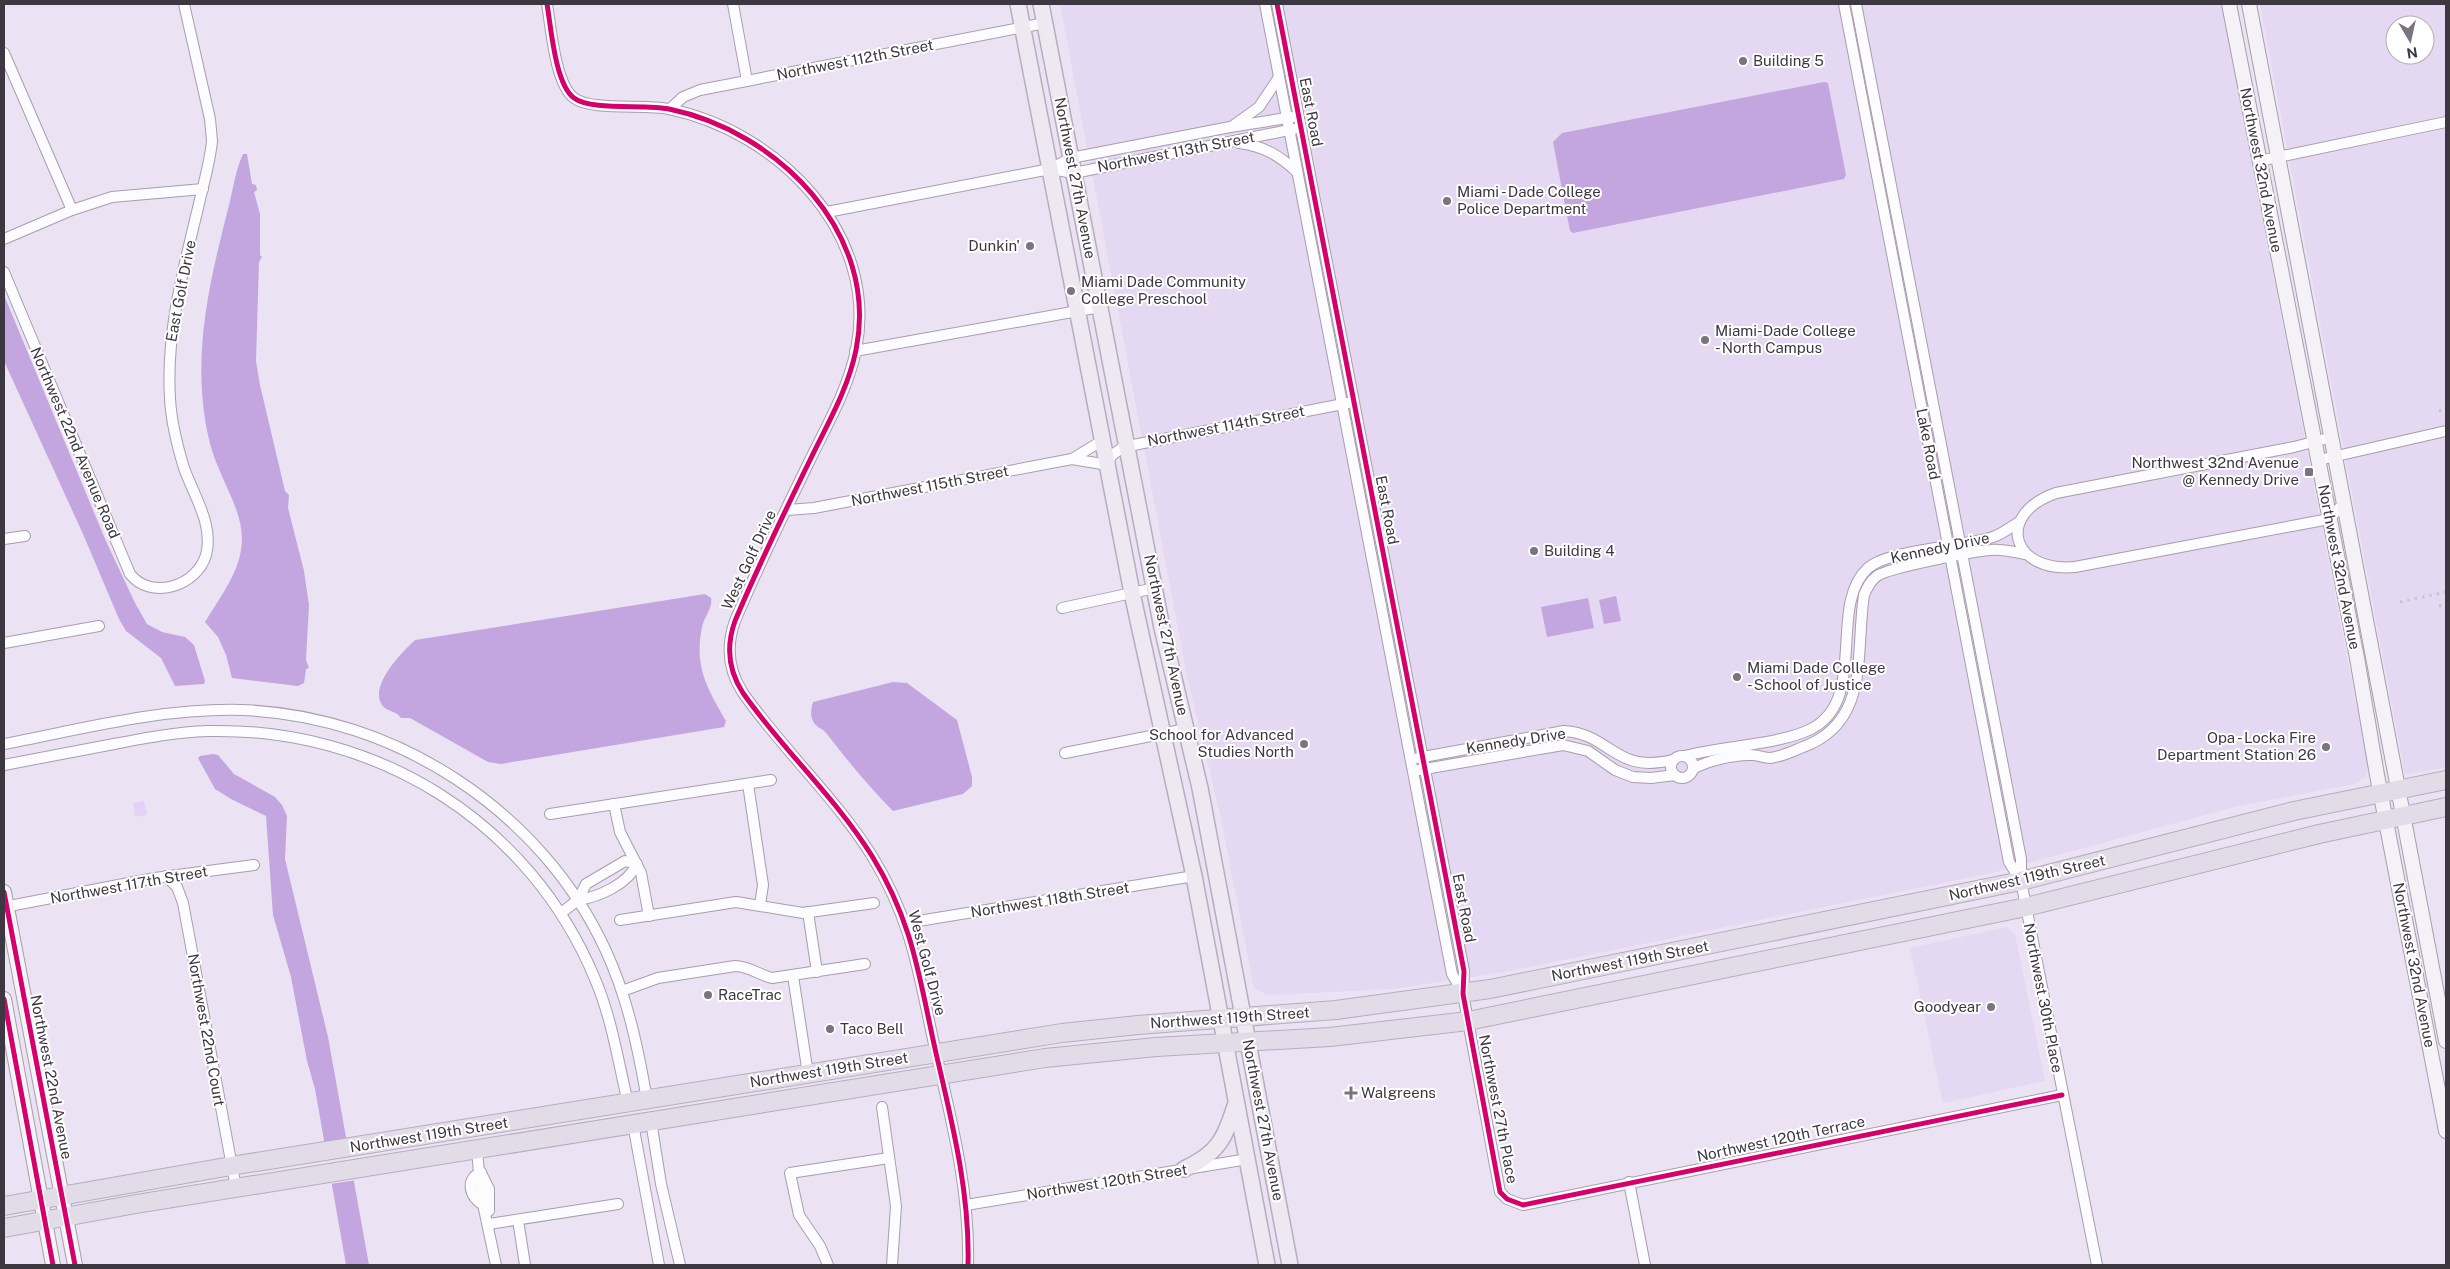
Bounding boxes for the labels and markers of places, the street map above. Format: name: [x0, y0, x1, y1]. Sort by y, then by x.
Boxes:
place label: Building 5: [1753, 52, 1824, 69]
marker: Building 5: [1737, 55, 1749, 67]
place label: Miami - Dade College Police Department: [1457, 183, 1601, 217]
marker: Miami - Dade College Police Department: [1441, 195, 1453, 207]
place label: Dunkin': [968, 237, 1020, 254]
marker: Dunkin': [1024, 240, 1036, 252]
place label: Miami Dade Community College Preschool: [1081, 273, 1246, 307]
marker: Miami Dade Community College Preschool: [1065, 285, 1077, 297]
place label: Miami-Dade College - North Campus: [1715, 322, 1856, 356]
marker: Miami-Dade College - North Campus: [1699, 334, 1711, 346]
place label: Northwest 32nd Avenue @ Kennedy Drive: [2131, 454, 2299, 488]
marker: Northwest 32nd Avenue @ Kennedy Drive: [2303, 466, 2315, 478]
place label: Building 4: [1544, 542, 1615, 559]
marker: Building 4: [1528, 545, 1540, 557]
place label: Miami Dade College - School of Justice: [1747, 659, 1886, 693]
marker: Miami Dade College - School of Justice: [1731, 671, 1743, 683]
place label: School for Advanced Studies North: [1149, 726, 1294, 760]
place label: Opa - Locka Fire Department Station 26: [2157, 729, 2316, 763]
marker: School for Advanced Studies North: [1298, 738, 1310, 750]
marker: Opa - Locka Fire Department Station 26: [2320, 741, 2332, 753]
place label: RaceTrac: [718, 986, 782, 1003]
marker: RaceTrac: [702, 989, 714, 1001]
place label: Goodyear: [1914, 998, 1981, 1015]
marker: Goodyear: [1985, 1001, 1997, 1013]
place label: Taco Bell: [840, 1020, 904, 1037]
marker: Taco Bell: [824, 1023, 836, 1035]
place label: Walgreens: [1361, 1084, 1436, 1101]
marker: Walgreens: [1345, 1087, 1357, 1099]

